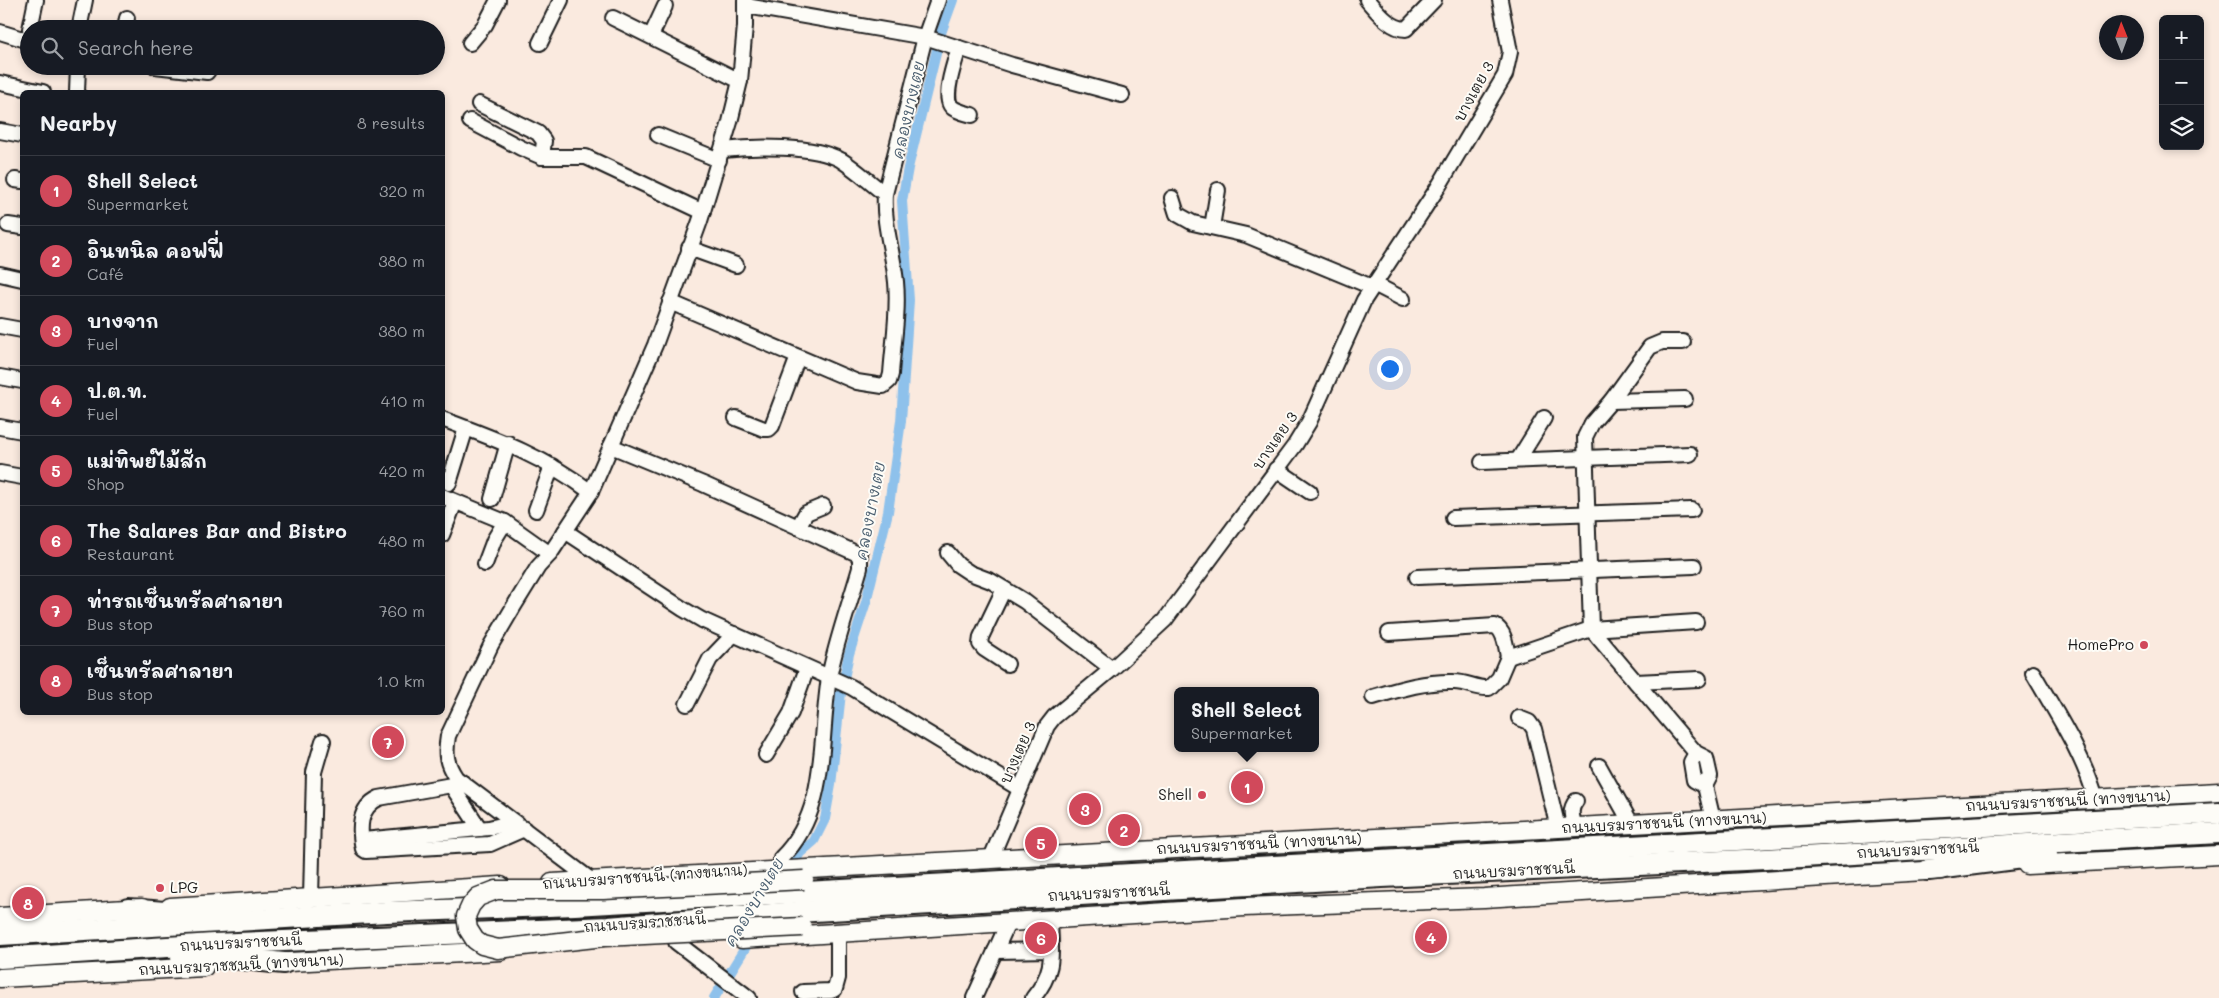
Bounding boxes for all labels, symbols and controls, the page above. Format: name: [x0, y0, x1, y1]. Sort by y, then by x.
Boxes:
north arrow: [2099, 15, 2144, 60]
map controls: [2159, 15, 2204, 150]
button: +: [2159, 15, 2204, 60]
search box: [20, 20, 445, 75]
icon: search: [38, 34, 66, 62]
text: Search here: [78, 35, 194, 60]
street label: บางเตย 3: [1448, 57, 1498, 126]
water label: คลองบางเตย: [886, 59, 929, 161]
button: −: [2159, 60, 2204, 105]
button: layers: [2159, 105, 2204, 150]
text: Nearby: [40, 109, 117, 136]
text: 8 results: [357, 112, 425, 133]
text: Shell Select: [87, 168, 198, 193]
text: 1: [52, 180, 60, 201]
text: 320 m: [379, 180, 425, 201]
text: Supermarket: [87, 193, 189, 214]
text: อินทนิล คอฟฟี่: [87, 238, 223, 263]
text: 2: [52, 250, 60, 271]
text: 380 m: [378, 250, 425, 271]
text: Café: [87, 263, 124, 284]
text: บางจาก: [87, 308, 159, 333]
text: 3: [51, 320, 61, 341]
text: 380 m: [378, 320, 425, 341]
text: Fuel: [87, 333, 119, 354]
your location: [1377, 356, 1403, 382]
text: ป.ต.ท.: [87, 378, 147, 403]
text: 4: [51, 390, 61, 411]
text: 410 m: [381, 390, 425, 411]
text: Fuel: [87, 403, 119, 424]
street label: บางเตย 3: [1247, 407, 1302, 473]
text: แม่ทิพย์ไม้สัก: [87, 448, 207, 473]
text: 5: [51, 460, 61, 481]
text: 420 m: [379, 460, 425, 481]
water label: คลองบางเตย: [850, 460, 889, 562]
text: Shop: [87, 473, 124, 494]
text: The Salares Bar and Bistro: [87, 518, 347, 543]
text: 6: [51, 530, 61, 551]
text: 480 m: [378, 530, 425, 551]
text: Restaurant: [87, 543, 175, 564]
text: ท่ารถเซ็นทรัลศาลายา: [87, 588, 283, 613]
text: 7: [52, 600, 60, 621]
text: 760 m: [379, 600, 425, 621]
text: Bus stop: [87, 613, 153, 634]
place label: HomePro: [2068, 634, 2134, 654]
marker: HomePro: [2138, 639, 2150, 651]
text: เซ็นทรัลศาลายา: [87, 658, 233, 683]
text: 8: [51, 670, 61, 691]
text: 1.0 km: [377, 670, 425, 691]
text: Bus stop: [87, 683, 153, 704]
popup: [1174, 687, 1319, 752]
text: Shell Select: [1191, 697, 1302, 722]
street label: บางเตย 3: [994, 718, 1040, 787]
text: Supermarket: [1191, 722, 1293, 743]
pin: 7: [372, 723, 404, 761]
pin: 1: [1231, 768, 1263, 806]
place label: Shell: [1158, 784, 1192, 804]
street label: ถนนบรมราชชนนี (ทางขนาน): [1965, 785, 2171, 815]
marker: Shell: [1196, 789, 1208, 801]
pin: 3: [1069, 790, 1101, 828]
street label: ถนนบรมราชชนนี (ทางขนาน): [1561, 807, 1767, 837]
pin: 2: [1108, 811, 1140, 849]
pin: 5: [1025, 824, 1057, 862]
street label: ถนนบรมราชชนนี (ทางขนาน): [1156, 828, 1362, 858]
street label: ถนนบรมราชชนนี: [1856, 836, 1980, 862]
water label: คลองบางเตย: [719, 854, 788, 950]
street label: ถนนบรมราชชนนี: [1452, 857, 1576, 883]
street label: ถนนบรมราชชนนี (ทางขนาน): [542, 859, 748, 893]
place label: LPG: [170, 877, 198, 897]
street label: ถนนบรมราชชนนี: [1047, 879, 1171, 905]
marker: LPG: [154, 882, 166, 894]
pin: 8: [12, 884, 44, 922]
street label: ถนนบรมราชชนนี: [583, 908, 707, 936]
pin: 4: [1415, 918, 1447, 956]
pin: 6: [1025, 919, 1057, 957]
street label: ถนนบรมราชชนนี: [179, 929, 303, 955]
street label: ถนนบรมราชชนนี (ทางขนาน): [138, 949, 344, 979]

